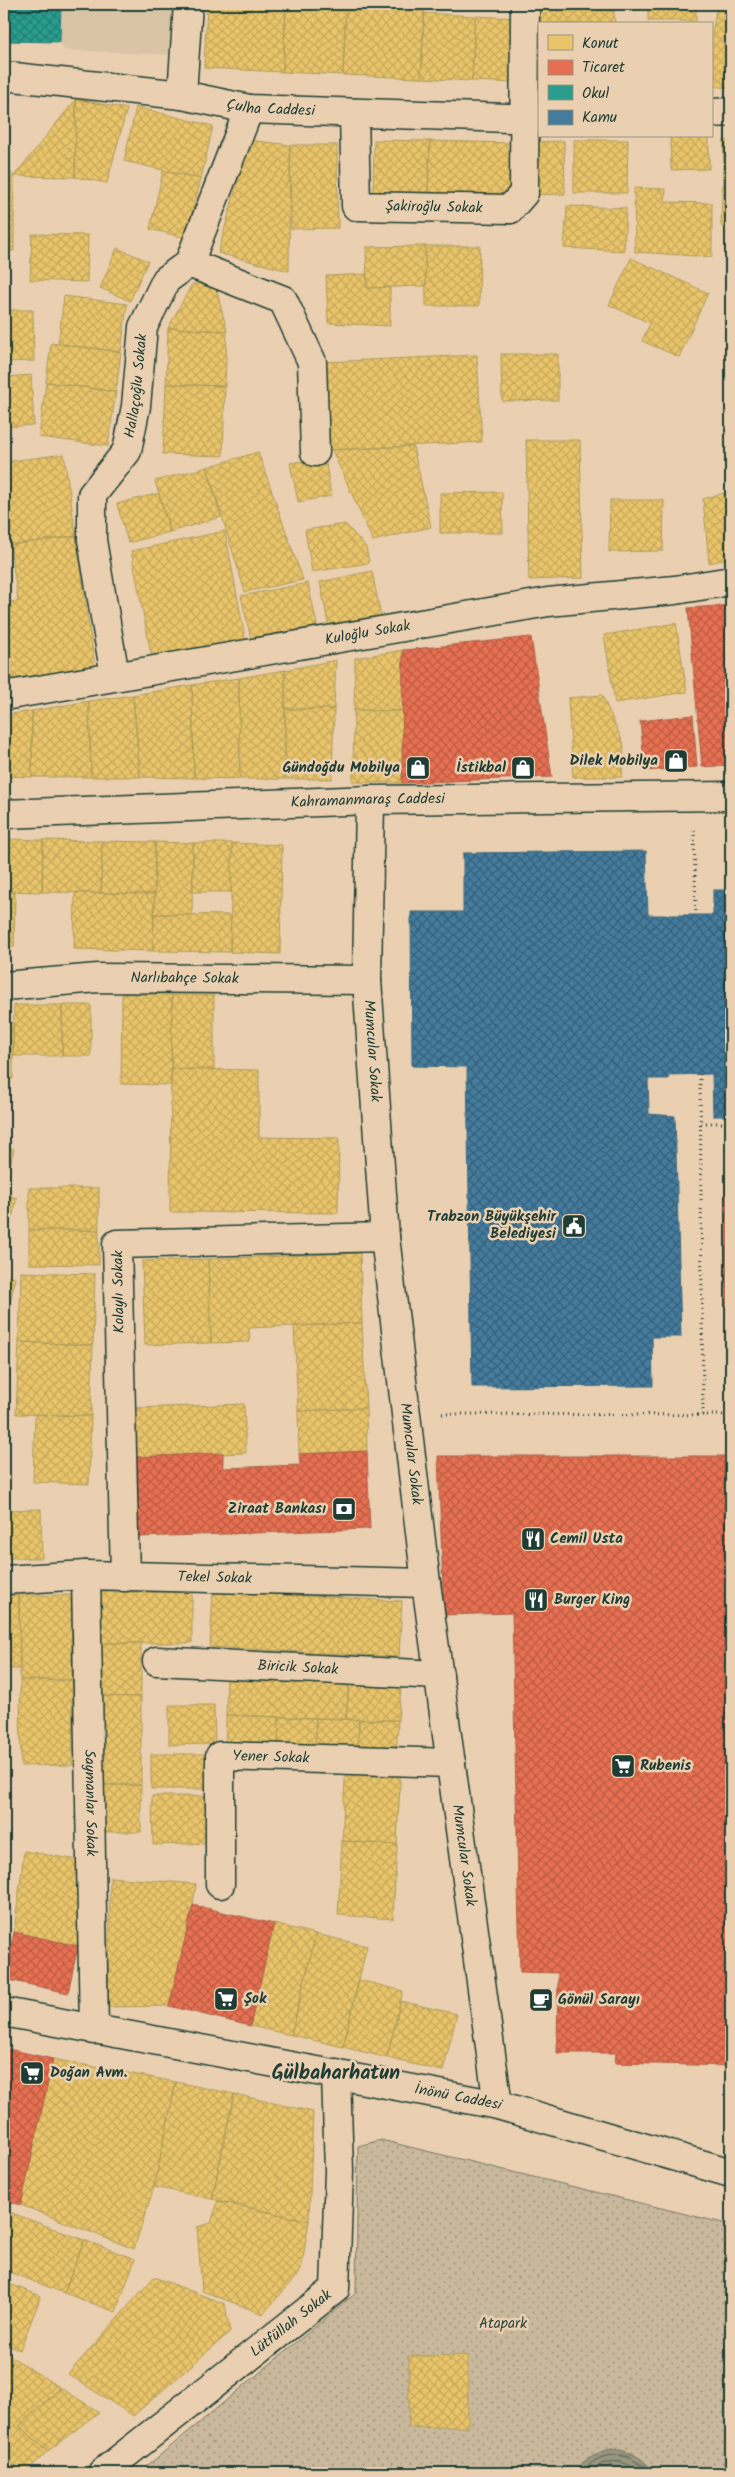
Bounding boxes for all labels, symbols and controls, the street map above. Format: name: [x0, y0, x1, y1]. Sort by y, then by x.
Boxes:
legend: [538, 22, 712, 138]
text: Konut: [582, 32, 619, 56]
text: Ticaret: [582, 56, 625, 80]
text: Okul: [582, 82, 609, 106]
street label: Çulha Caddesi: [224, 93, 317, 123]
text: Kamu: [582, 106, 617, 130]
street label: Şakiroğlu Sokak: [385, 195, 484, 220]
street label: Hallaçoğlu Sokak: [118, 332, 154, 440]
street label: Kuloğlu Sokak: [323, 614, 413, 652]
shop icon: Dilek Mobilya: [663, 748, 689, 774]
place label: Dilek Mobilya: [570, 749, 658, 773]
shop icon: Gündoğdu Mobilya: [405, 755, 431, 781]
shop icon: İstikbal: [510, 755, 536, 781]
place label: Gündoğdu Mobilya: [282, 756, 400, 780]
place label: İstikbal: [456, 756, 506, 780]
street label: Kahramanmaraş Caddesi: [290, 787, 446, 815]
street label: Narlıbahçe Sokak: [130, 966, 240, 991]
street label: Mumcular Sokak: [356, 999, 388, 1104]
place label: Trabzon Büyükşehir Belediyesi: [427, 1205, 557, 1246]
public building icon: Trabzon Büyükşehir Belediyesi: [561, 1213, 587, 1239]
street label: Kolaylı Sokak: [106, 1249, 132, 1334]
street label: Mumcular Sokak: [393, 1401, 429, 1507]
bank icon: Ziraat Bankası: [331, 1496, 357, 1522]
place label: Ziraat Bankası: [228, 1497, 326, 1521]
restaurant icon: Cemil Usta: [520, 1526, 546, 1552]
place label: Cemil Usta: [550, 1527, 623, 1551]
street label: Tekel Sokak: [177, 1565, 253, 1591]
restaurant icon: Burger King: [523, 1587, 549, 1613]
place label: Burger King: [554, 1588, 630, 1612]
street label: Biricik Sokak: [257, 1654, 340, 1682]
street label: Yener Sokak: [232, 1744, 311, 1771]
street label: Saymanlar Sokak: [77, 1749, 103, 1857]
supermarket icon: Rubenis: [610, 1753, 636, 1779]
place label: Rubenis: [640, 1754, 691, 1778]
street label: Mumcular Sokak: [445, 1803, 483, 1909]
supermarket icon: Şok: [213, 1986, 239, 2012]
place label: Şok: [244, 1987, 267, 2011]
cafe icon: Gönül Sarayı: [528, 1987, 554, 2013]
place label: Gönül Sarayı: [558, 1988, 640, 2012]
district label: Gülbaharhatun: [272, 2058, 400, 2090]
supermarket icon: Doğan Avm.: [19, 2060, 45, 2086]
place label: Doğan Avm.: [50, 2061, 127, 2085]
street label: İnönü Caddesi: [412, 2078, 506, 2118]
street label: Lütfüllah Sokak: [245, 2283, 338, 2364]
park label: Atapark: [479, 2312, 528, 2336]

